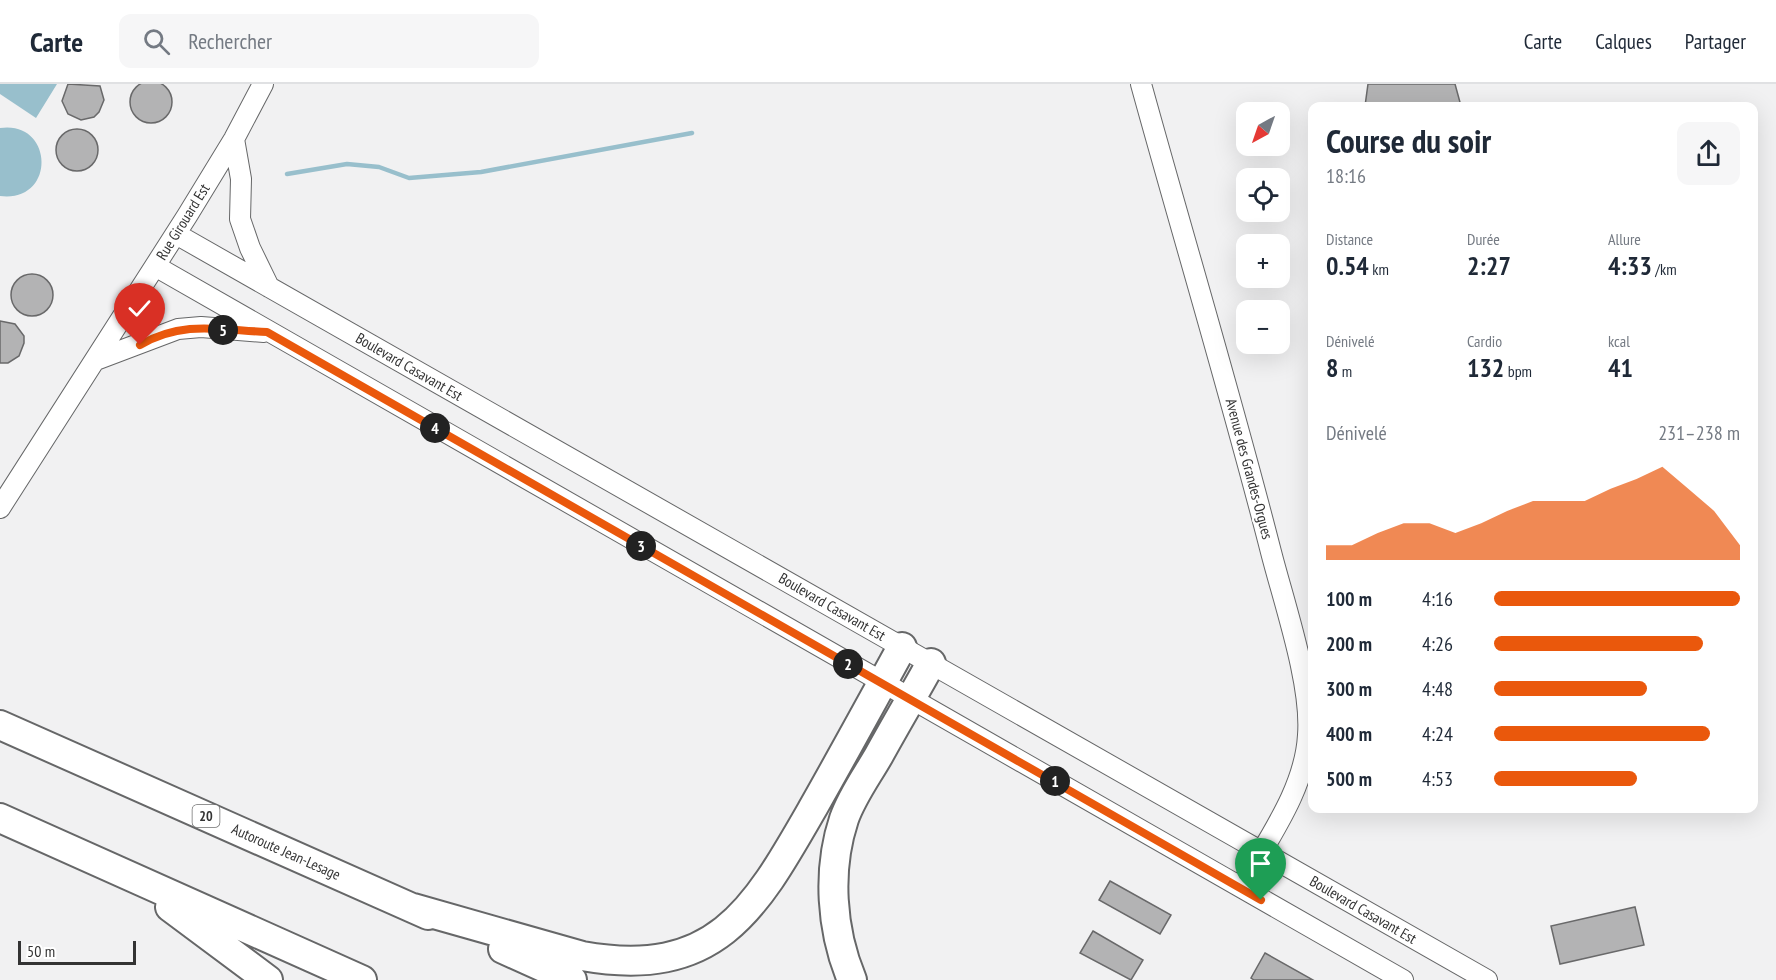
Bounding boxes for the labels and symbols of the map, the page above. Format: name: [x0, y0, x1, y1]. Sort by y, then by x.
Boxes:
north arrow: [1236, 102, 1290, 156]
street label: Rue Girouard Est: [152, 180, 213, 263]
pin: [114, 283, 165, 345]
pin: 5: [208, 315, 238, 345]
street label: Boulevard Casavant Est: [352, 328, 466, 405]
street label: Avenue des Grandes-Orgues: [1222, 396, 1277, 541]
pin: 4: [420, 413, 450, 443]
pin: 3: [626, 531, 656, 561]
street label: Boulevard Casavant Est: [775, 568, 889, 645]
pin: 2: [833, 649, 863, 679]
pin: 1: [1040, 766, 1070, 796]
road number: 20: [192, 805, 220, 827]
street label: Autoroute Jean-Lesage: [229, 819, 343, 884]
pin: [1235, 838, 1286, 900]
street label: Boulevard Casavant Est: [1306, 871, 1420, 948]
scale bar: [18, 938, 136, 966]

